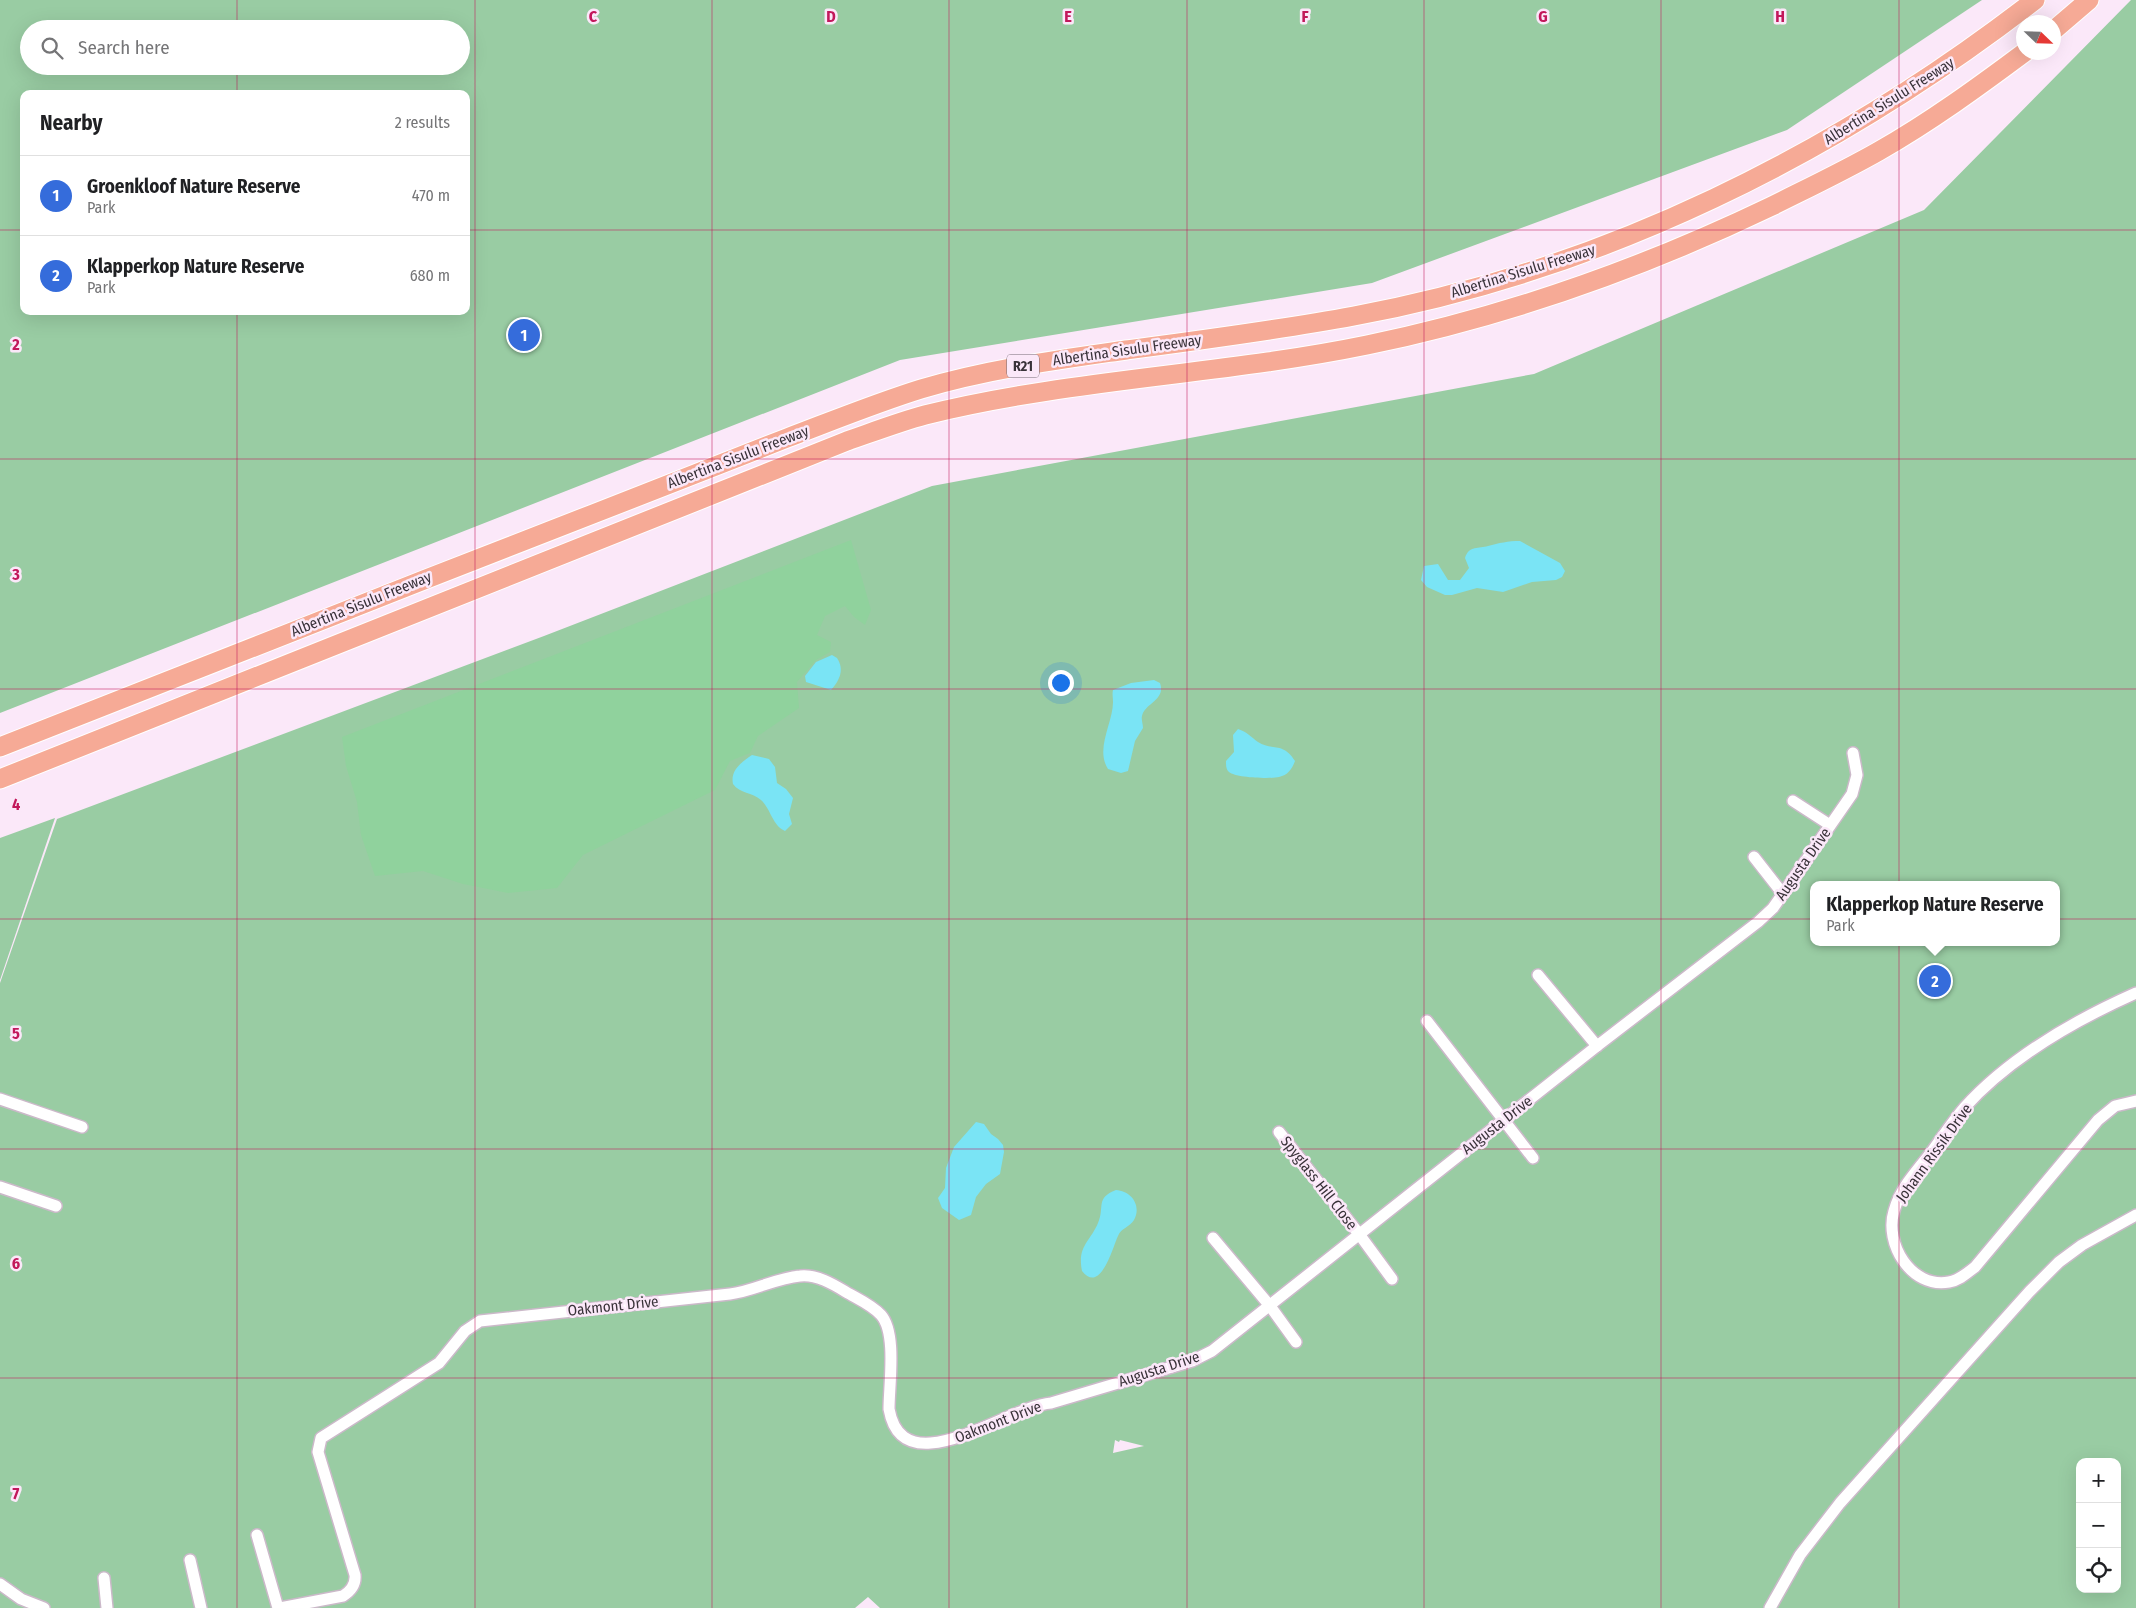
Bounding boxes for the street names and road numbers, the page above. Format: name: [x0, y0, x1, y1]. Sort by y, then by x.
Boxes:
street label: Albertina Sisulu Freeway: [1821, 53, 1958, 148]
street label: Albertina Sisulu Freeway: [1449, 240, 1598, 302]
street label: Albertina Sisulu Freeway: [1052, 331, 1203, 369]
road number: R21: [1007, 354, 1039, 378]
street label: Albertina Sisulu Freeway: [665, 422, 811, 492]
street label: Albertina Sisulu Freeway: [288, 567, 434, 640]
street label: Augusta Drive: [1771, 824, 1835, 904]
street label: Augusta Drive: [1458, 1092, 1536, 1158]
street label: Johann Rissik Drive: [1892, 1100, 1976, 1206]
street label: Spyglass Hill Close: [1277, 1133, 1361, 1233]
street label: Oakmont Drive: [567, 1292, 659, 1320]
street label: Augusta Drive: [1116, 1347, 1202, 1391]
street label: Oakmont Drive: [952, 1397, 1044, 1447]

